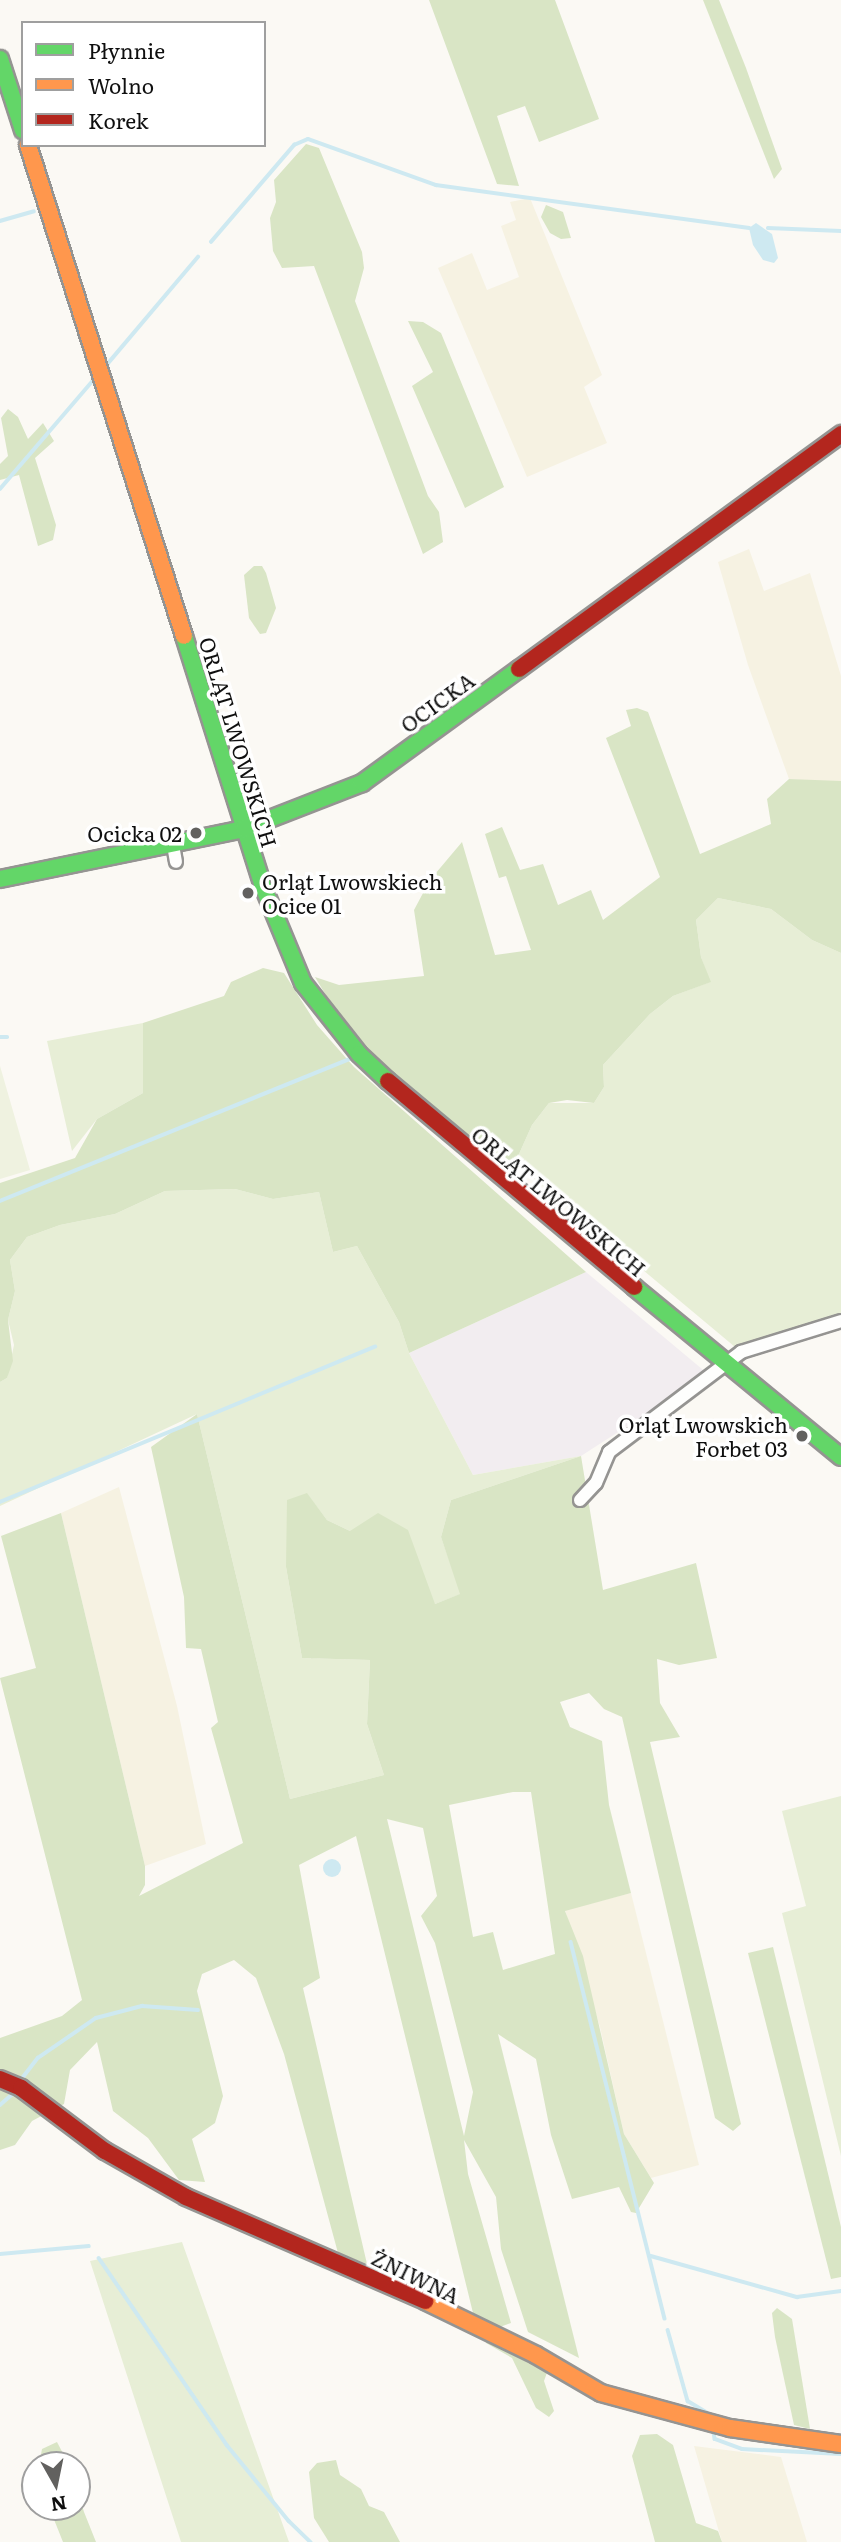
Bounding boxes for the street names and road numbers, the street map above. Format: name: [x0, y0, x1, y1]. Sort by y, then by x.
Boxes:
street label: ORLĄT LWOWSKICH: [195, 634, 283, 850]
street label: OCICKA: [395, 667, 479, 737]
street label: ORLĄT LWOWSKICH: [467, 1121, 651, 1281]
street label: ŻNIWNA: [368, 2244, 464, 2308]

